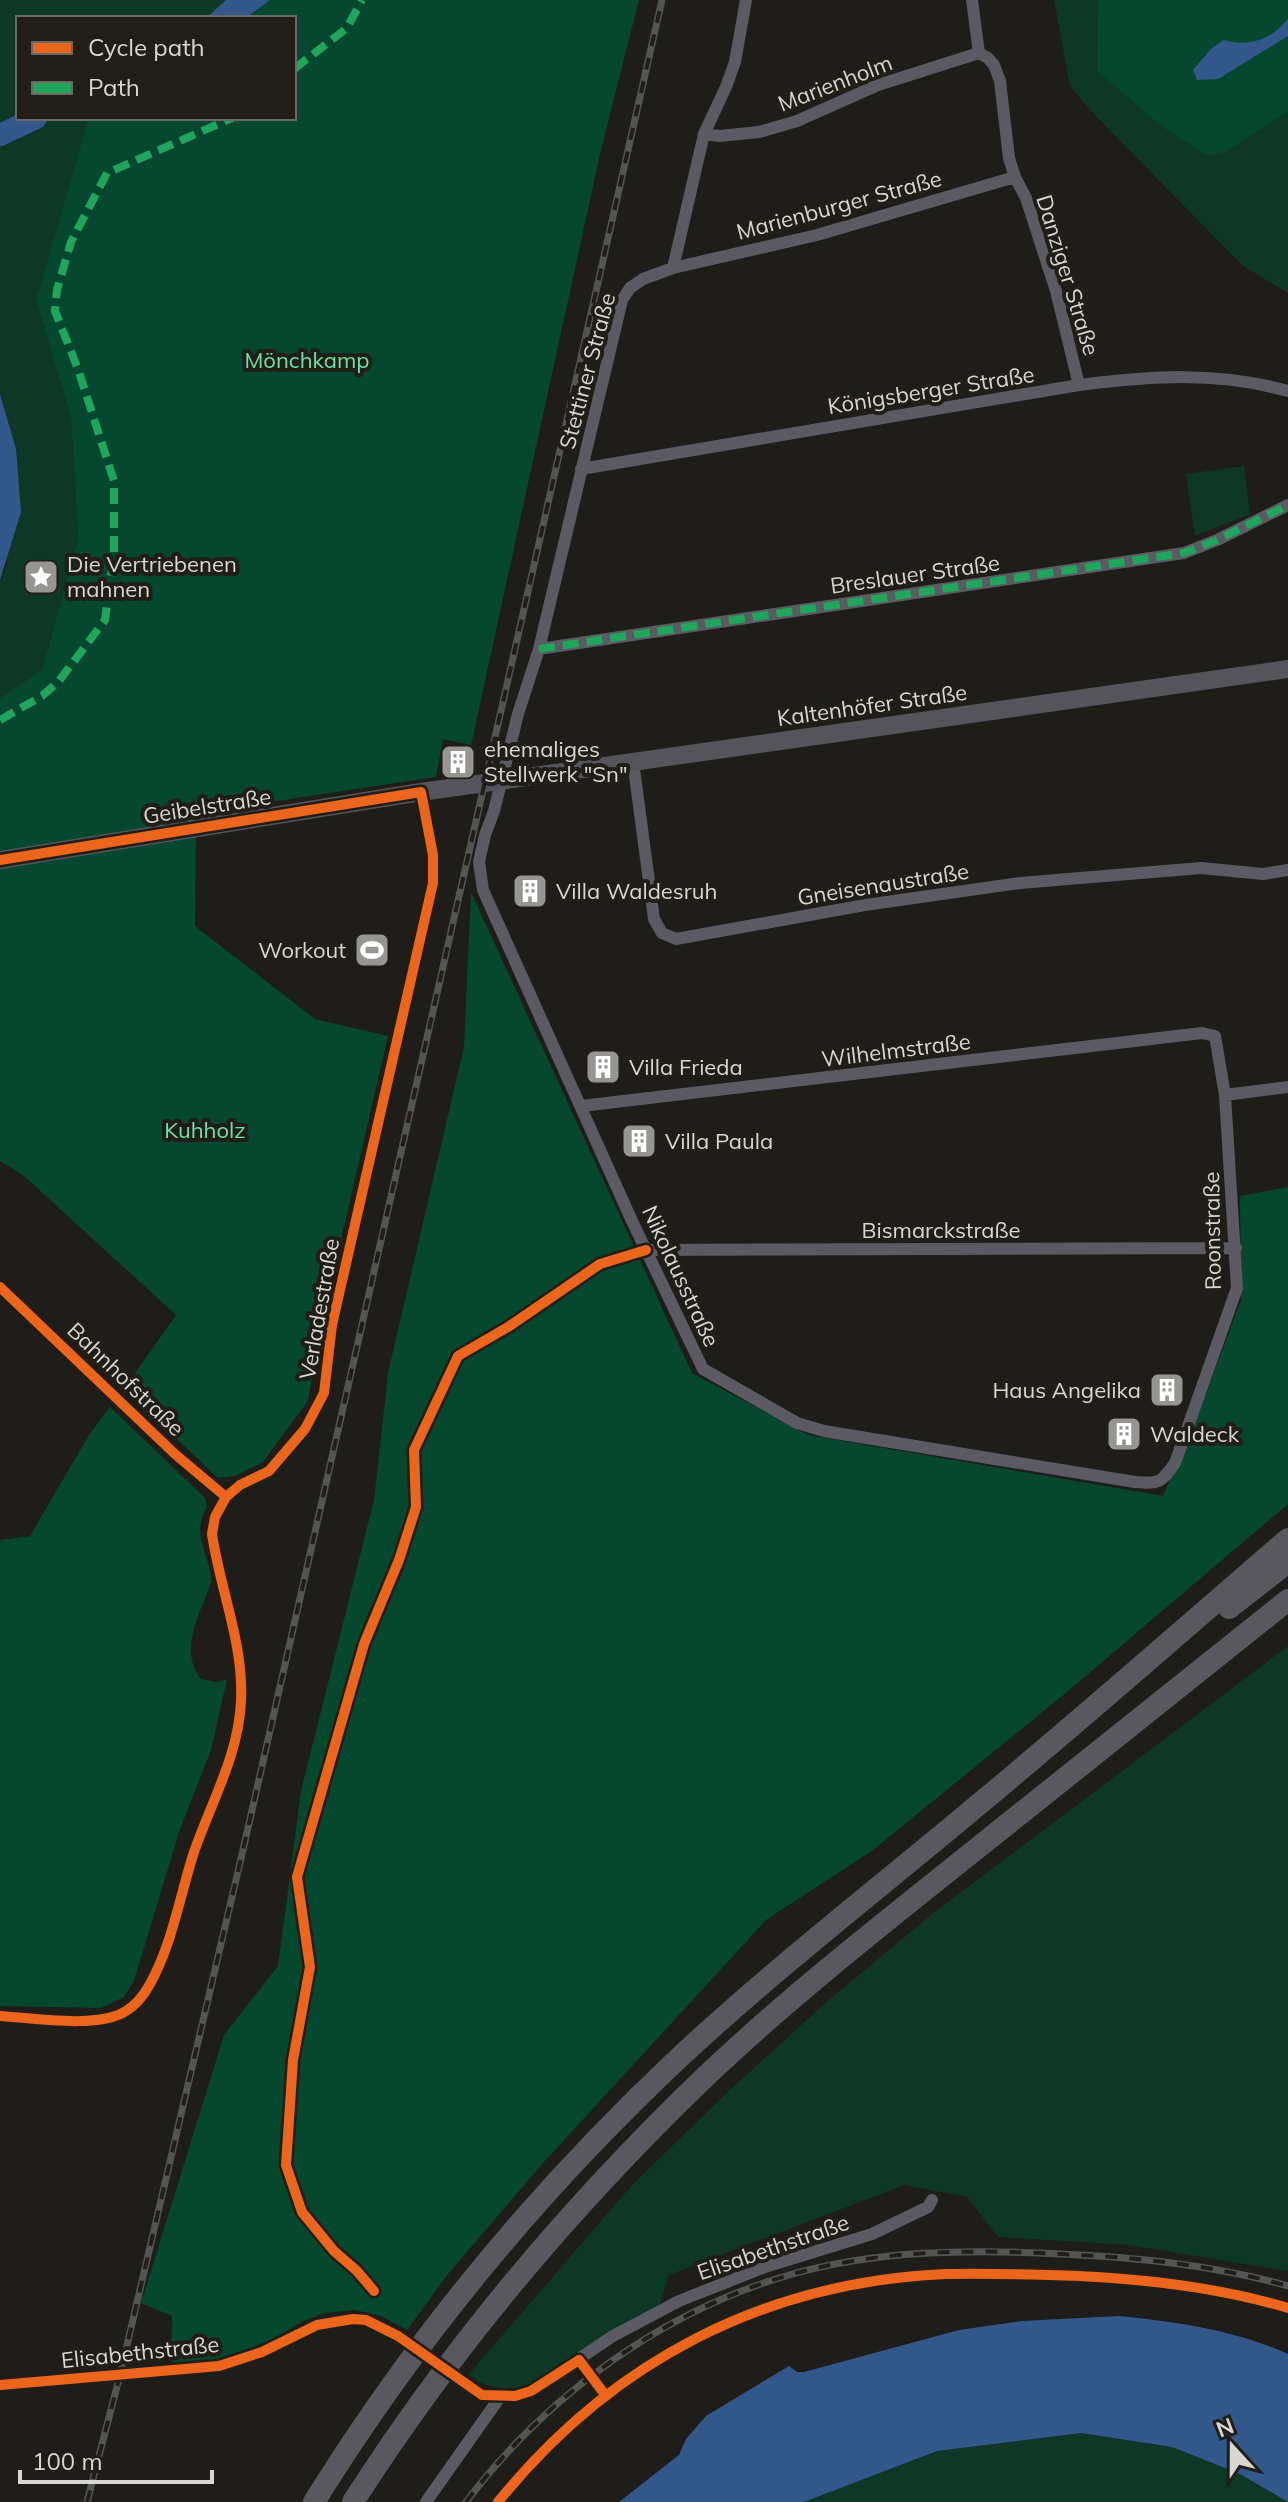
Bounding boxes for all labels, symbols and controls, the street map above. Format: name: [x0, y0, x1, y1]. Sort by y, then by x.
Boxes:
legend: [16, 16, 296, 120]
text: Cycle path: [88, 32, 205, 62]
street label: Marienholm: [774, 48, 896, 118]
text: Path: [88, 72, 140, 102]
street label: Marienburger Straße: [733, 164, 945, 246]
street label: Danziger Straße: [1030, 191, 1106, 359]
street label: Stettiner Straße: [553, 290, 621, 452]
park label: Mönchkamp: [244, 346, 370, 374]
street label: Königsberger Straße: [826, 360, 1036, 420]
street label: Breslauer Straße: [828, 548, 1002, 600]
place label: Die Vertriebenen mahnen: [67, 550, 237, 603]
place icon: Die Vertriebenen mahnen: [22, 558, 60, 596]
street label: Kaltenhöfer Straße: [775, 678, 969, 732]
place label: ehemaliges Stellwerk "Sn": [484, 735, 628, 788]
building icon: ehemaliges Stellwerk "Sn": [439, 743, 477, 781]
street label: Geibelstraße: [141, 782, 273, 830]
street label: Gneisenaustraße: [795, 857, 971, 911]
building icon: Villa Waldesruh: [511, 872, 549, 910]
place label: Villa Waldesruh: [556, 877, 717, 905]
sports icon: Workout: [353, 931, 391, 969]
place label: Workout: [258, 936, 346, 964]
street label: Wilhelmstraße: [820, 1027, 972, 1073]
building icon: Villa Frieda: [584, 1048, 622, 1086]
place label: Villa Frieda: [629, 1053, 743, 1081]
park label: Kuhholz: [164, 1116, 246, 1144]
building icon: Villa Paula: [620, 1122, 658, 1160]
place label: Villa Paula: [665, 1127, 773, 1155]
street label: Roonstraße: [1197, 1172, 1227, 1290]
street label: Nikolausstraße: [636, 1201, 726, 1351]
street label: Bismarckstraße: [862, 1216, 1020, 1244]
street label: Verladestraße: [293, 1236, 345, 1382]
street label: Bahnhofstraße: [62, 1316, 190, 1442]
building icon: Haus Angelika: [1148, 1371, 1186, 1409]
place label: Haus Angelika: [992, 1376, 1141, 1404]
building icon: Waldeck: [1105, 1415, 1143, 1453]
place label: Waldeck: [1150, 1420, 1240, 1448]
street label: Elisabethstraße: [693, 2208, 853, 2286]
street label: Elisabethstraße: [60, 2330, 220, 2374]
north arrow: [1192, 2406, 1272, 2486]
text: N: [1212, 2411, 1238, 2443]
scale bar: [20, 2434, 212, 2484]
text: 100 m: [32, 2446, 103, 2476]

